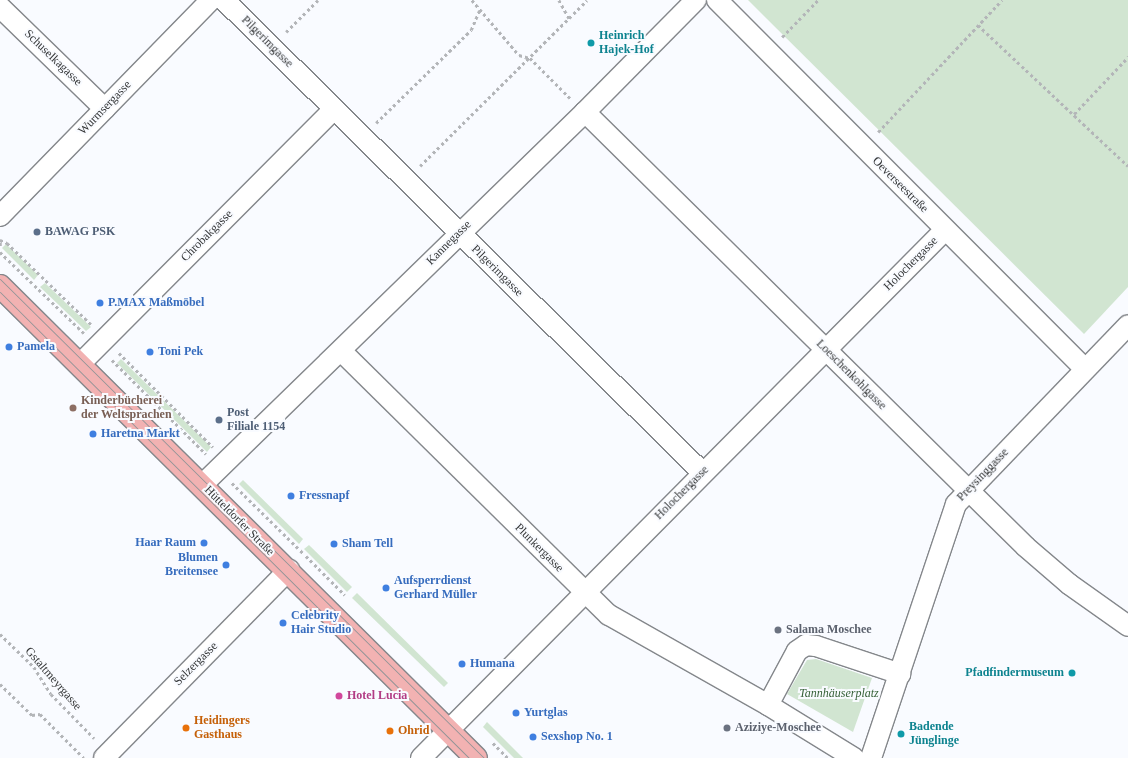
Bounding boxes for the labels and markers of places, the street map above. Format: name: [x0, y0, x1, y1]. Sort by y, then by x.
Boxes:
place label: Heinrich Hajek-Hof: [599, 29, 654, 57]
marker: Heinrich Hajek-Hof: [586, 38, 596, 48]
place label: BAWAG PSK: [45, 225, 115, 239]
marker: BAWAG PSK: [32, 227, 42, 237]
place label: P.MAX Maßmöbel: [108, 296, 204, 310]
marker: P.MAX Maßmöbel: [95, 298, 105, 308]
place label: Pamela: [17, 340, 55, 354]
marker: Pamela: [4, 342, 14, 352]
place label: Toni Pek: [158, 345, 203, 359]
marker: Toni Pek: [145, 347, 155, 357]
place label: Kinderbücherei der Weltsprachen: [81, 394, 172, 422]
marker: Kinderbücherei der Weltsprachen: [68, 403, 78, 413]
place label: Post Filiale 1154: [227, 406, 285, 434]
marker: Post Filiale 1154: [214, 415, 224, 425]
place label: Haretna Markt: [101, 427, 180, 441]
marker: Haretna Markt: [88, 429, 98, 439]
place label: Fressnapf: [299, 489, 349, 503]
marker: Fressnapf: [286, 491, 296, 501]
place label: Haar Raum: [135, 536, 196, 550]
place label: Sham Tell: [342, 537, 393, 551]
marker: Haar Raum: [199, 538, 209, 548]
marker: Sham Tell: [329, 539, 339, 549]
place label: Blumen Breitensee: [165, 551, 218, 579]
marker: Blumen Breitensee: [221, 560, 231, 570]
place label: Aufsperrdienst Gerhard Müller: [394, 574, 477, 602]
marker: Aufsperrdienst Gerhard Müller: [381, 583, 391, 593]
place label: Celebrity Hair Studio: [291, 609, 351, 637]
marker: Celebrity Hair Studio: [278, 618, 288, 628]
place label: Salama Moschee: [786, 623, 872, 637]
marker: Salama Moschee: [773, 625, 783, 635]
place label: Humana: [470, 657, 515, 671]
marker: Humana: [457, 659, 467, 669]
place label: Pfadfindermuseum: [965, 666, 1064, 680]
marker: Pfadfindermuseum: [1067, 668, 1077, 678]
place label: Hotel Lucia: [347, 689, 407, 703]
marker: Hotel Lucia: [334, 691, 344, 701]
place label: Yurtglas: [524, 706, 568, 720]
marker: Yurtglas: [511, 708, 521, 718]
place label: Heidingers Gasthaus: [194, 714, 250, 742]
place label: Badende Jünglinge: [909, 720, 959, 748]
place label: Aziziye-Moschee: [735, 721, 821, 735]
marker: Heidingers Gasthaus: [181, 723, 191, 733]
marker: Aziziye-Moschee: [722, 723, 732, 733]
place label: Ohrid: [398, 724, 429, 738]
marker: Ohrid: [385, 726, 395, 736]
marker: Badende Jünglinge: [896, 729, 906, 739]
place label: Sexshop No. 1: [541, 730, 613, 744]
marker: Sexshop No. 1: [528, 732, 538, 742]

